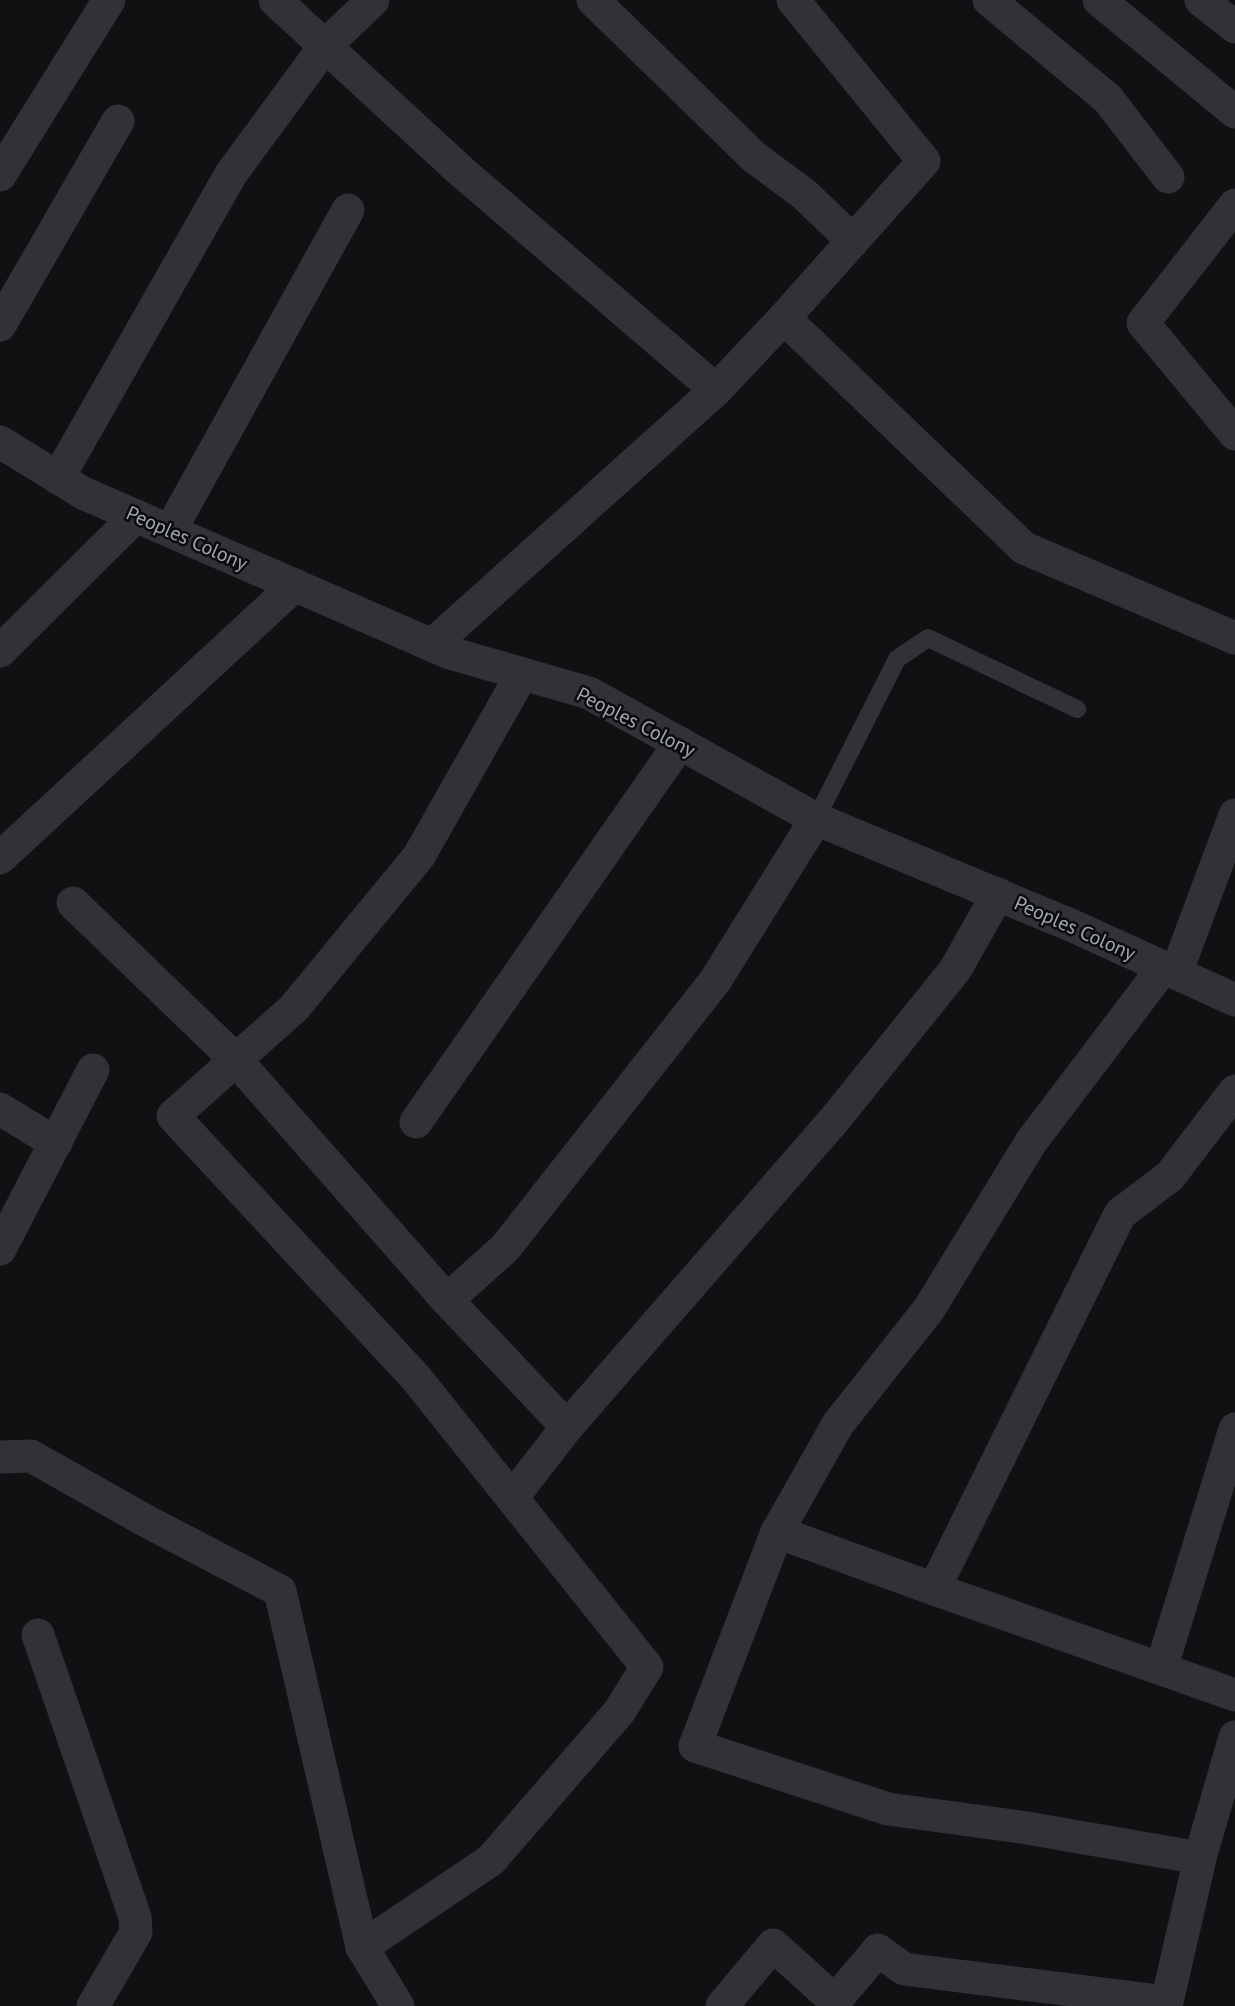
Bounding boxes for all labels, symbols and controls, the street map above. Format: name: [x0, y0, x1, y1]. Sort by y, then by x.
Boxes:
street label: Peoples Colony: [122, 500, 252, 577]
street label: Peoples Colony: [572, 681, 700, 763]
street label: Peoples Colony: [1010, 890, 1140, 967]

